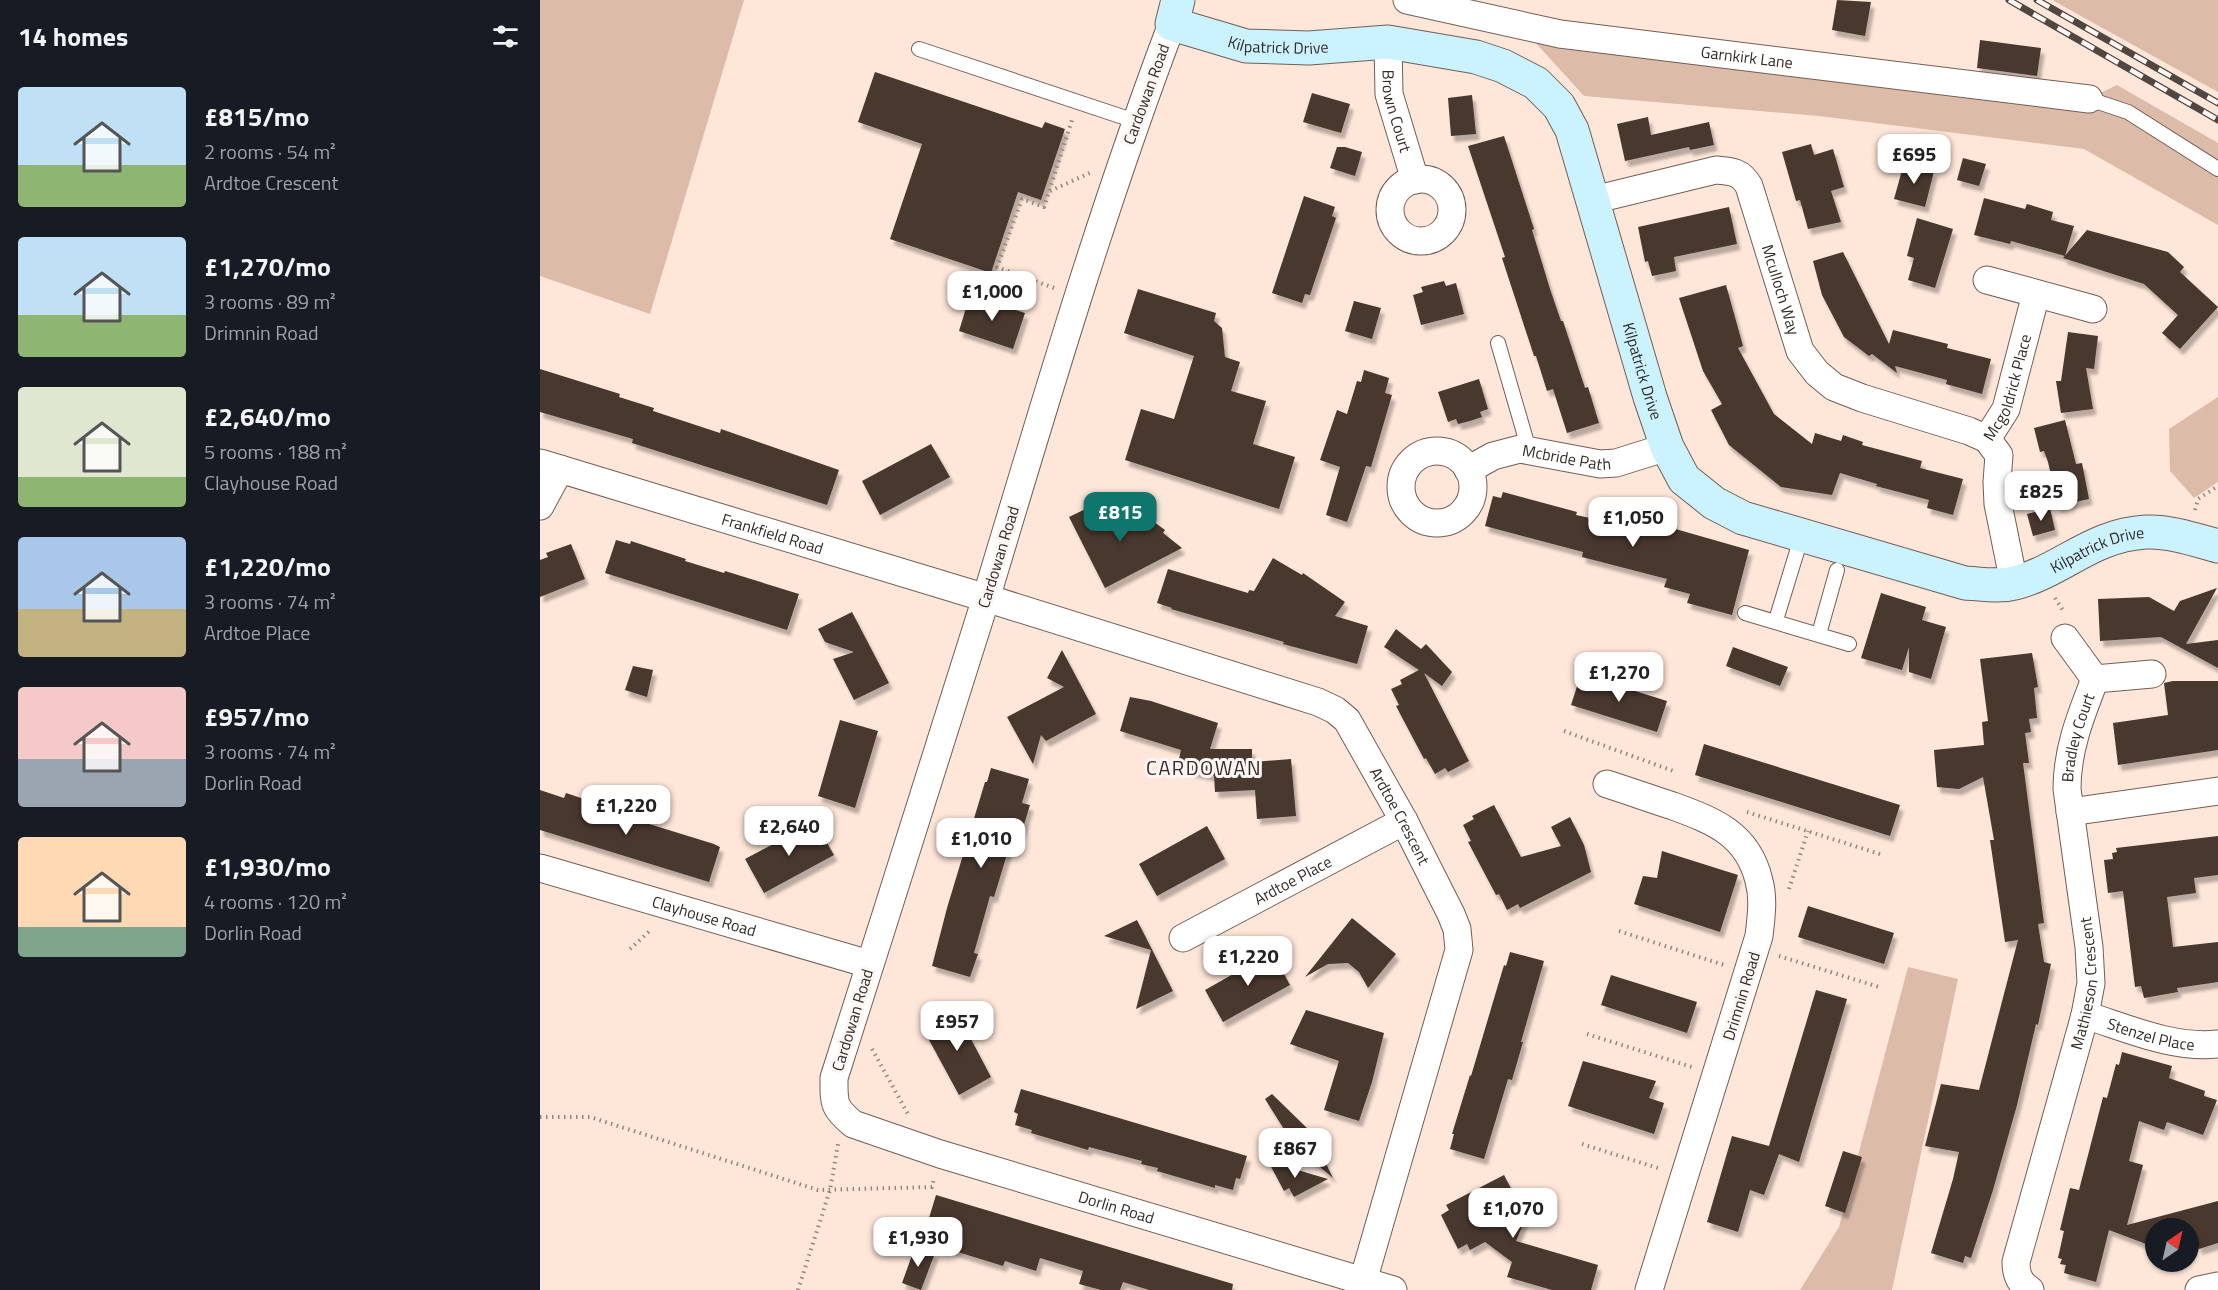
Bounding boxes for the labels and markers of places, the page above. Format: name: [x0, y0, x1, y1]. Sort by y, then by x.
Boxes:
pin: £695: [1878, 134, 1950, 185]
pin: £1,000: [943, 271, 1041, 322]
pin: £825: [2005, 471, 2077, 522]
pin: £815: [1084, 492, 1156, 543]
pin: £1,050: [1584, 497, 1682, 548]
pin: £1,270: [1570, 652, 1668, 703]
pin: £1,220: [577, 785, 675, 836]
pin: £2,640: [740, 806, 838, 857]
pin: £1,010: [932, 818, 1030, 869]
pin: £1,220: [1199, 936, 1297, 987]
pin: £957: [921, 1001, 993, 1052]
pin: £867: [1259, 1128, 1331, 1179]
pin: £1,070: [1464, 1188, 1562, 1239]
pin: £1,930: [869, 1217, 967, 1268]

